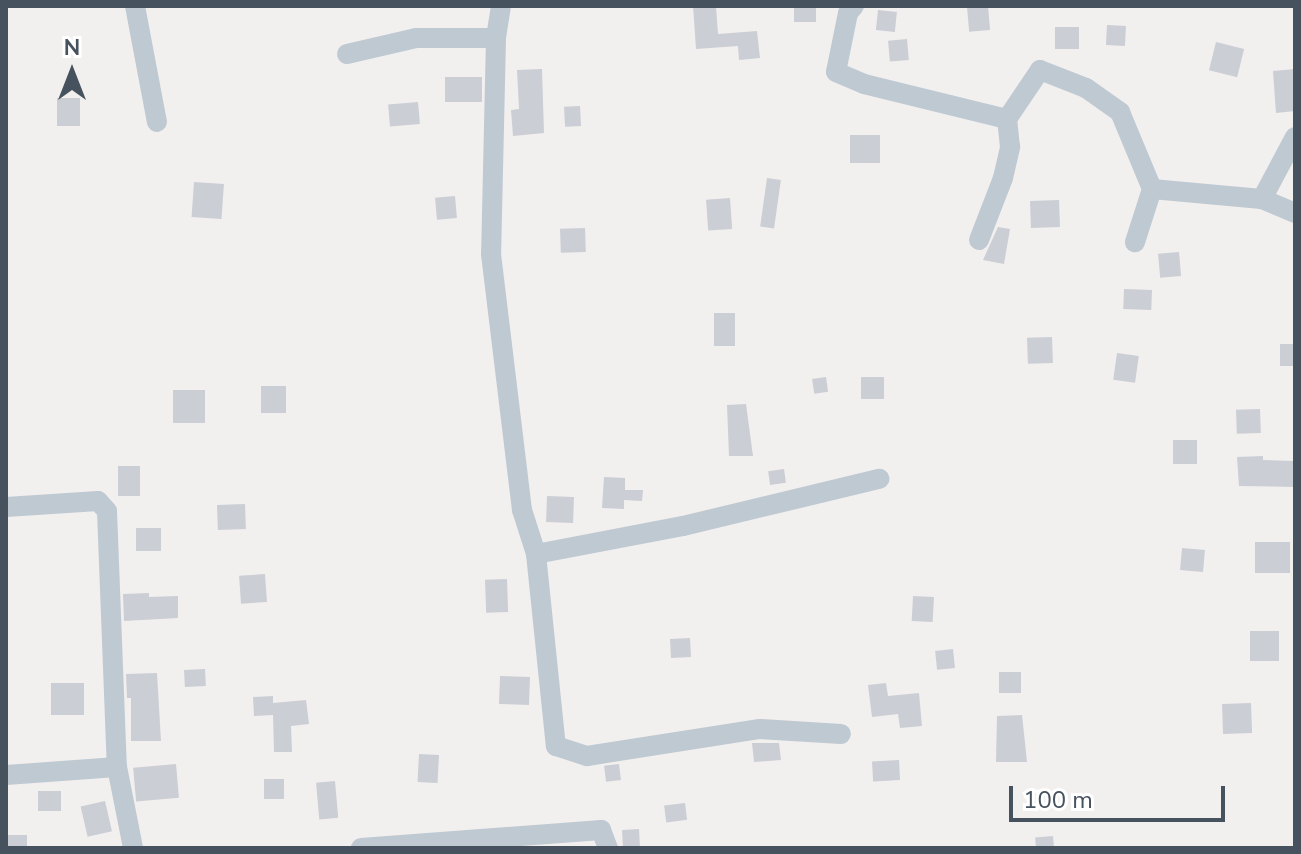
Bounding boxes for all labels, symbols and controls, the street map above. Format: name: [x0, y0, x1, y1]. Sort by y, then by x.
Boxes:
north arrow: [32, 32, 112, 112]
text: N: [64, 33, 80, 63]
scale bar: [1013, 770, 1229, 820]
text: 100 m: [1023, 784, 1093, 816]

